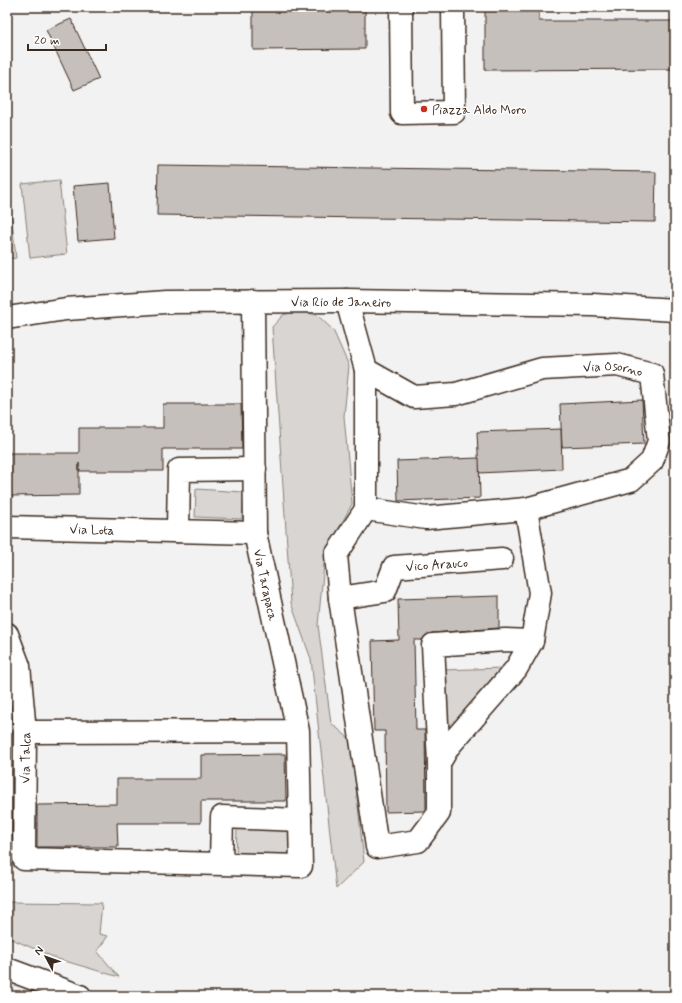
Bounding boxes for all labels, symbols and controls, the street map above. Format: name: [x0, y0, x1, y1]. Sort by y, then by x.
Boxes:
scale bar: [28, 26, 106, 52]
text: 20 m: [34, 33, 60, 49]
place label: Piazza Aldo Moro: [432, 102, 526, 119]
marker: Piazza Aldo Moro: [419, 104, 429, 114]
street label: Via Rio de Janeiro: [291, 294, 391, 312]
street label: Via Osorno: [582, 358, 644, 381]
street label: Via Lota: [69, 522, 115, 540]
street label: Via Tarapaca: [249, 548, 281, 623]
street label: Vico Arauco: [405, 555, 469, 576]
street label: Via Talca: [18, 732, 35, 784]
north arrow: [26, 937, 66, 977]
text: N: [32, 944, 47, 958]

